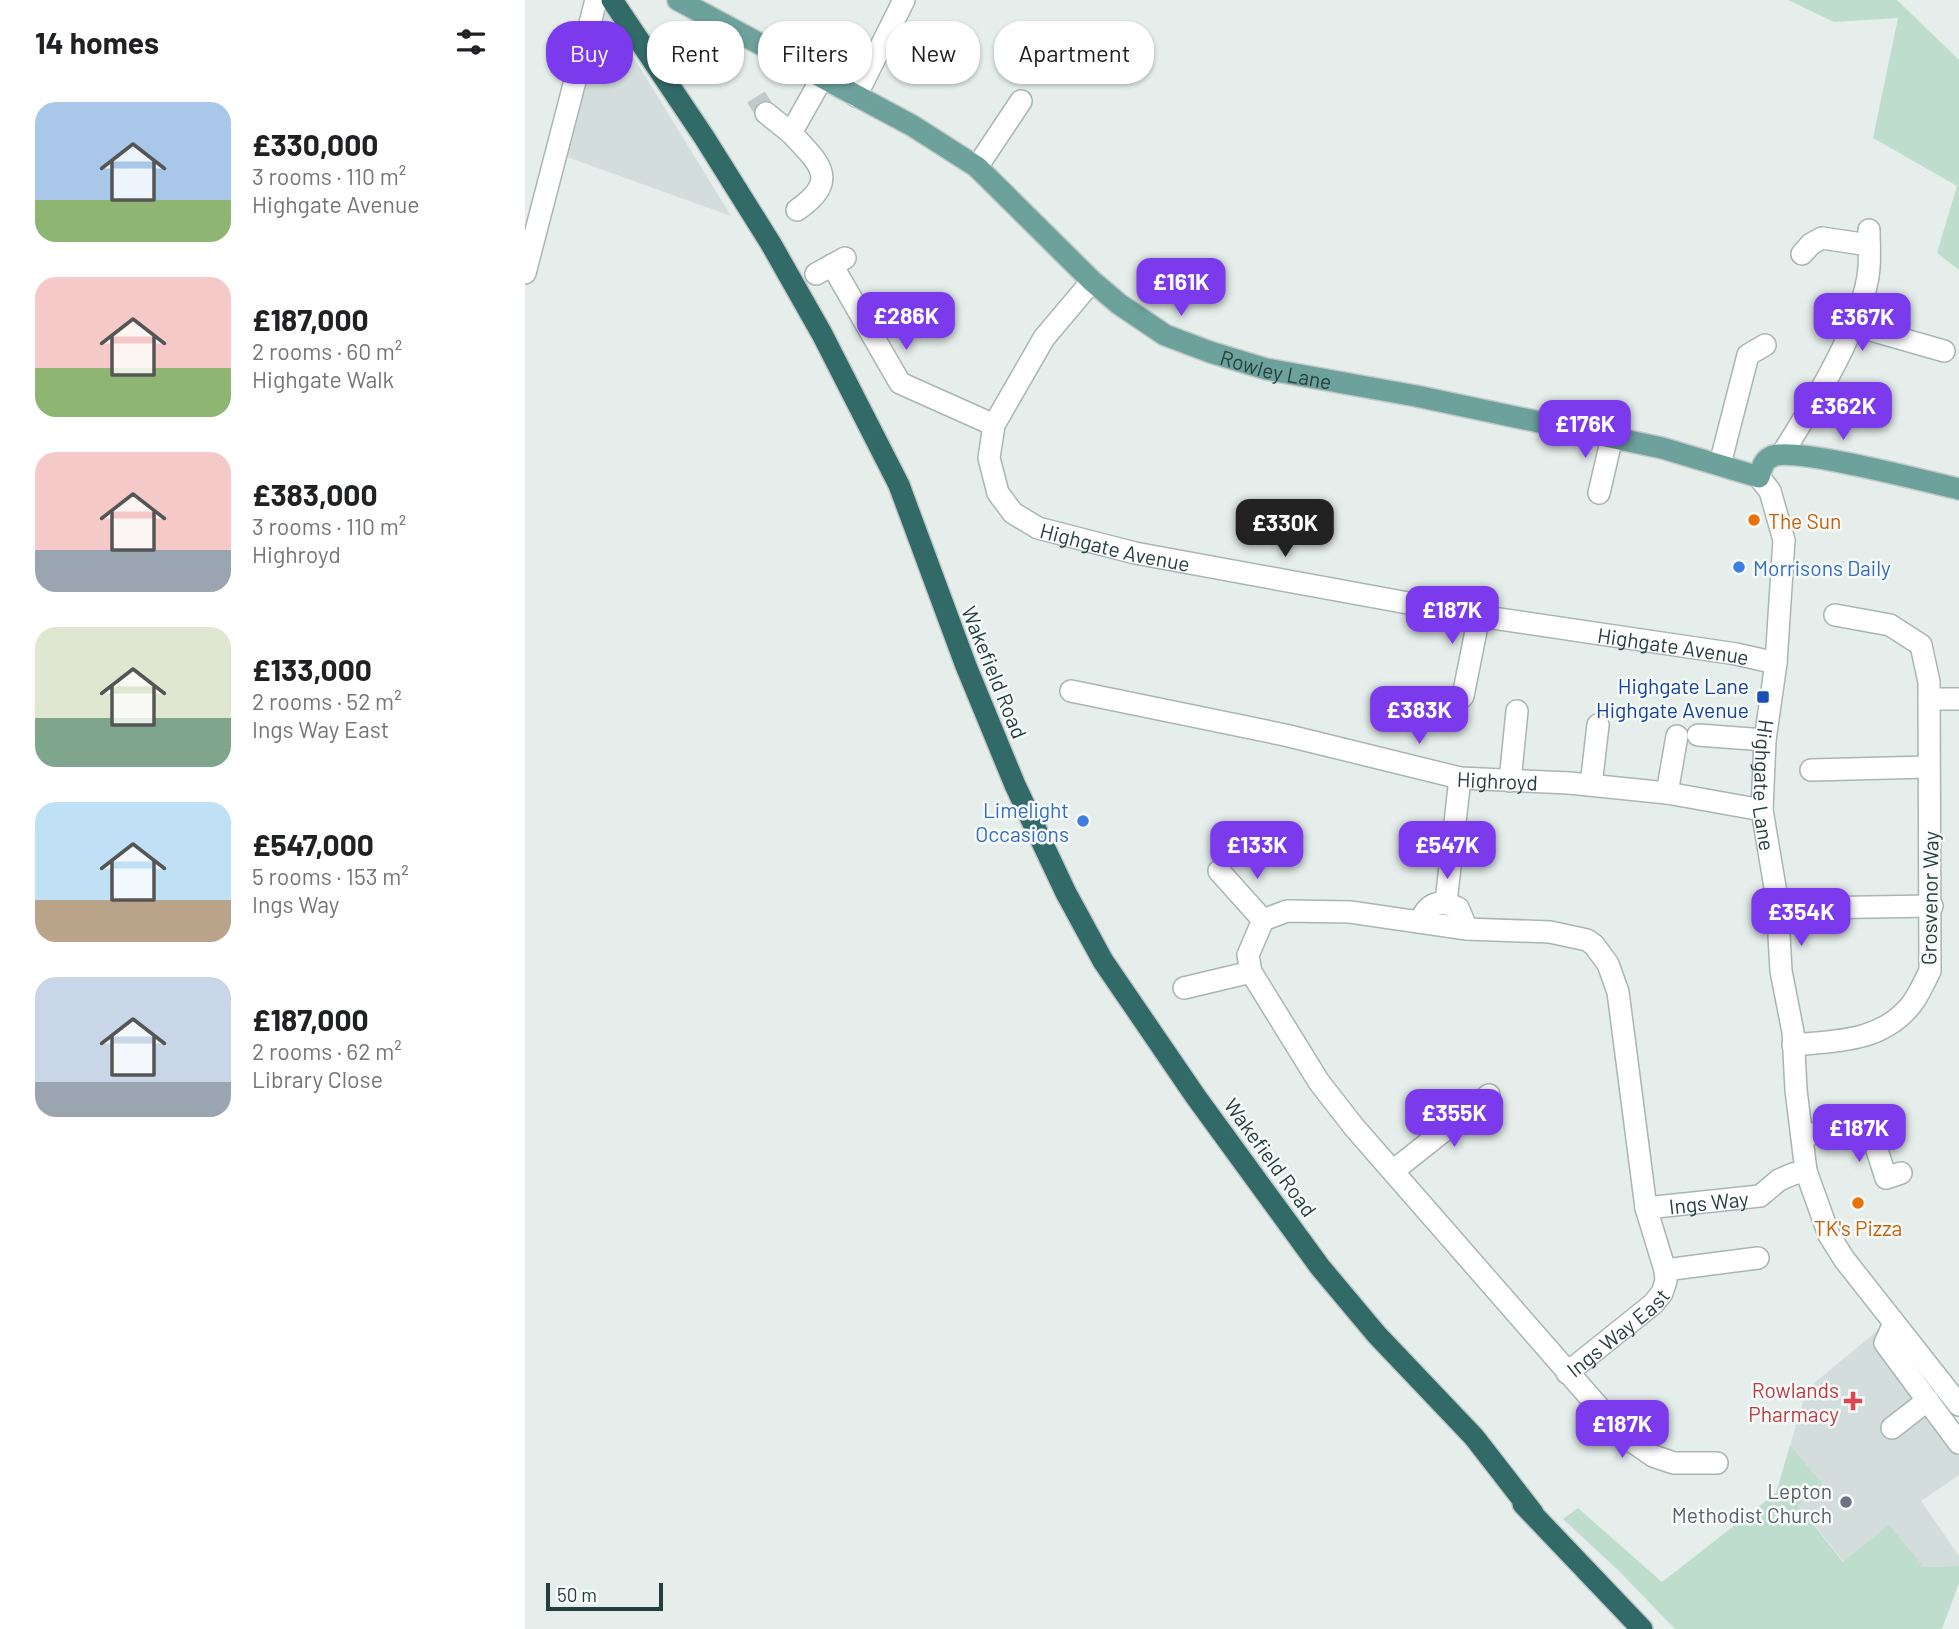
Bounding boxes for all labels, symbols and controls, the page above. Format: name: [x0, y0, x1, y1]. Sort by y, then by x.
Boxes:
chip: Buy: [546, 21, 633, 84]
chip: Rent: [647, 21, 744, 84]
chip: Filters: [758, 21, 872, 84]
chip: New: [886, 21, 980, 84]
chip: Apartment: [994, 21, 1154, 84]
icon: filters: [452, 23, 490, 61]
text: 14 homes: [35, 24, 159, 60]
text: £330,000: [252, 126, 378, 162]
icon: home: [91, 130, 175, 214]
text: 3 rooms · 110 m²: [252, 162, 406, 190]
text: Highgate Avenue: [252, 190, 420, 218]
pin: £161K: [1132, 258, 1230, 318]
text: £161K: [1153, 267, 1209, 295]
pin: £286K: [857, 292, 955, 352]
pin: £367K: [1813, 294, 1911, 353]
text: £187,000: [252, 301, 369, 337]
text: £286K: [873, 301, 939, 329]
text: £367K: [1830, 302, 1894, 330]
icon: home: [91, 305, 175, 389]
text: 2 rooms · 60 m²: [252, 337, 402, 365]
street label: Rowley Lane: [1217, 343, 1334, 393]
text: Highgate Walk: [252, 365, 394, 393]
pin: £362K: [1794, 382, 1892, 442]
text: £362K: [1810, 391, 1876, 419]
pin: £176K: [1536, 400, 1634, 460]
text: £176K: [1555, 409, 1615, 437]
text: £383,000: [252, 476, 378, 512]
icon: home: [91, 480, 175, 564]
pin: £330K: [1236, 500, 1334, 559]
text: £330K: [1252, 508, 1318, 536]
place label: The Sun: [1768, 508, 1841, 533]
text: 3 rooms · 110 m²: [252, 512, 406, 540]
marker: The Sun: [1746, 512, 1762, 528]
street label: Highgate Avenue: [1038, 517, 1192, 575]
text: Highroyd: [252, 540, 341, 568]
place label: Morrisons Daily: [1753, 555, 1891, 580]
marker: Morrisons Daily: [1731, 559, 1747, 575]
pin: £187K: [1403, 586, 1501, 646]
text: £187K: [1422, 595, 1482, 623]
street label: Wakefield Road: [957, 602, 1033, 742]
street label: Highgate Avenue: [1596, 621, 1752, 669]
text: £133,000: [252, 651, 372, 687]
icon: home: [91, 655, 175, 739]
place label: Highgate Lane Highgate Avenue: [1596, 673, 1749, 722]
pin: £383K: [1370, 686, 1468, 746]
text: 2 rooms · 52 m²: [252, 687, 402, 715]
marker: Highgate Lane Highgate Avenue: [1755, 689, 1771, 705]
text: £383K: [1386, 695, 1452, 723]
text: Ings Way East: [252, 715, 389, 743]
street label: Highgate Lane: [1749, 718, 1781, 852]
street label: Highroyd: [1456, 765, 1538, 794]
place label: Limelight Occasions: [975, 797, 1069, 846]
marker: Limelight Occasions: [1075, 813, 1091, 829]
pin: £133K: [1208, 822, 1306, 881]
pin: £547K: [1398, 822, 1496, 881]
text: £547,000: [252, 826, 374, 862]
icon: home: [91, 830, 175, 914]
text: £133K: [1226, 830, 1288, 858]
text: £547K: [1415, 830, 1479, 858]
street label: Grosvenor Way: [1915, 830, 1943, 965]
text: 5 rooms · 153 m²: [252, 862, 409, 890]
pin: £354K: [1752, 888, 1850, 948]
text: Ings Way: [252, 890, 339, 918]
text: £354K: [1767, 897, 1835, 925]
text: £187,000: [252, 1001, 369, 1037]
icon: home: [91, 1005, 175, 1089]
text: 2 rooms · 62 m²: [252, 1037, 402, 1065]
text: Library Close: [252, 1065, 383, 1093]
pin: £355K: [1405, 1090, 1503, 1149]
street label: Wakefield Road: [1220, 1093, 1322, 1221]
text: £355K: [1421, 1098, 1487, 1126]
pin: £187K: [1810, 1104, 1908, 1164]
text: £187K: [1829, 1113, 1889, 1141]
street label: Ings Way: [1668, 1185, 1750, 1218]
marker: TK's Pizza: [1850, 1195, 1866, 1211]
place label: TK's Pizza: [1814, 1215, 1902, 1240]
street label: Ings Way East: [1561, 1283, 1674, 1381]
place label: Rowlands Pharmacy: [1748, 1377, 1839, 1426]
marker: Rowlands Pharmacy: [1845, 1393, 1861, 1409]
pin: £187K: [1573, 1400, 1671, 1460]
text: £187K: [1592, 1409, 1652, 1437]
place label: Lepton Methodist Church: [1672, 1478, 1832, 1527]
marker: Lepton Methodist Church: [1838, 1494, 1854, 1510]
scale bar: [546, 1580, 663, 1612]
text: 50 m: [557, 1583, 597, 1606]

